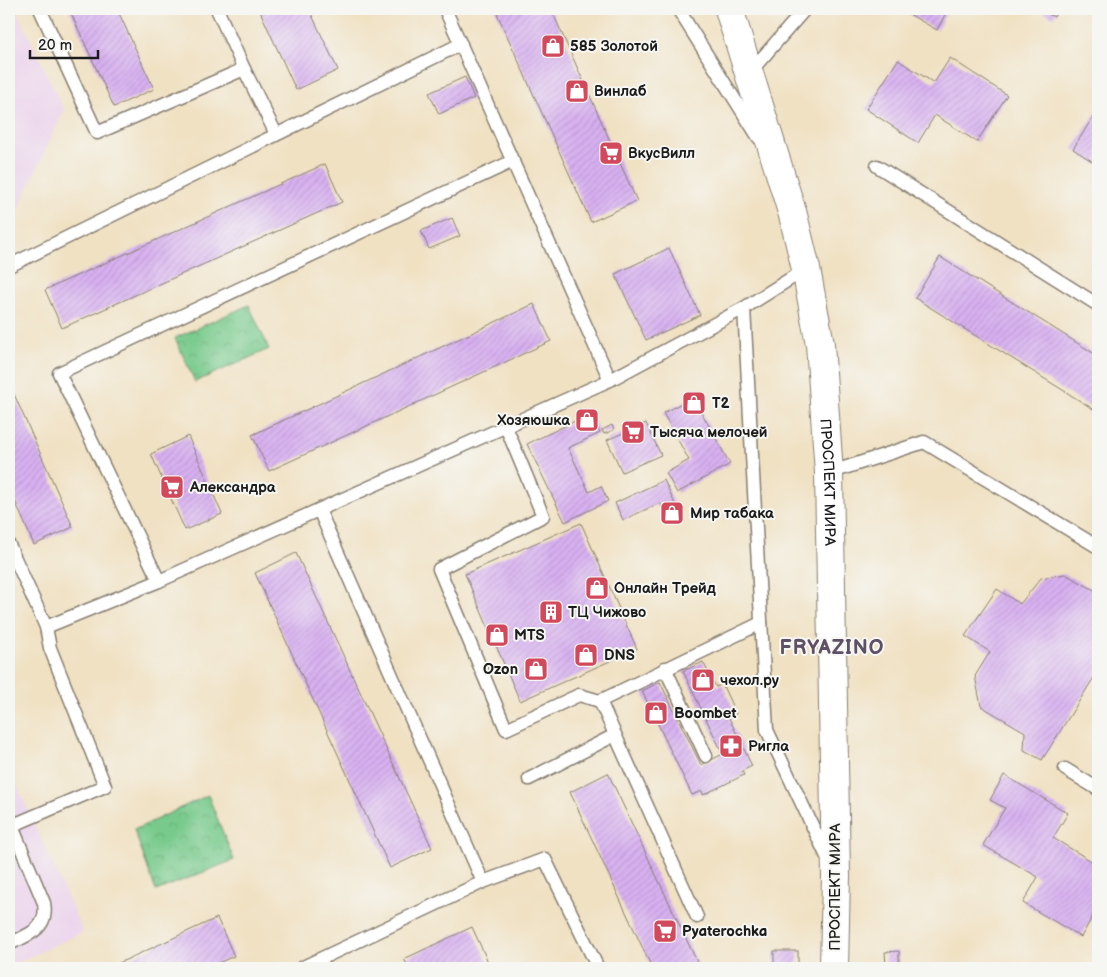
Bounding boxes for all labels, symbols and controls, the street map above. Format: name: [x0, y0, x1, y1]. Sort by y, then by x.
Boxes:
scale bar: [30, 28, 98, 60]
shop icon: 585 Золотой: [540, 33, 566, 59]
text: 20 m: [38, 36, 72, 55]
place label: 585 Золотой: [570, 37, 658, 56]
shop icon: Винлаб: [564, 78, 590, 104]
place label: Винлаб: [594, 82, 647, 101]
supermarket icon: ВкусВилл: [598, 140, 624, 166]
place label: ВкусВилл: [628, 144, 695, 163]
shop icon: T2: [681, 390, 707, 416]
place label: T2: [712, 394, 730, 413]
shop icon: Хозяюшка: [574, 407, 600, 433]
place label: Хозяюшка: [496, 411, 570, 430]
street label: ПРОСПЕКТ МИРА: [815, 418, 839, 547]
supermarket icon: Тысяча мелочей: [620, 419, 646, 445]
place label: Тысяча мелочей: [650, 423, 767, 442]
supermarket icon: Александра: [159, 474, 185, 500]
place label: Александра: [189, 478, 276, 497]
shop icon: Мир табака: [659, 500, 685, 526]
place label: Мир табака: [690, 504, 774, 523]
shop icon: Онлайн Трейд: [584, 575, 610, 601]
place label: Онлайн Трейд: [614, 579, 716, 598]
building icon: ТЦ Чижово: [538, 599, 564, 625]
place label: ТЦ Чижово: [568, 603, 646, 622]
shop icon: MTS: [484, 622, 510, 648]
place label: MTS: [514, 626, 545, 645]
district label: FRYAZINO: [780, 636, 884, 660]
shop icon: DNS: [573, 642, 599, 668]
place label: DNS: [604, 646, 635, 665]
shop icon: Ozon: [523, 656, 549, 682]
place label: Ozon: [483, 660, 518, 679]
shop icon: чехол.ру: [690, 667, 716, 693]
place label: чехол.ру: [720, 671, 780, 690]
shop icon: Boombet: [643, 700, 669, 726]
place label: Boombet: [674, 704, 736, 723]
pharmacy icon: Ригла: [718, 733, 744, 759]
place label: Ригла: [748, 737, 789, 756]
street label: ПРОСПЕКТ МИРА: [826, 822, 845, 951]
supermarket icon: Pyaterochka: [652, 918, 678, 944]
place label: Pyaterochka: [682, 922, 767, 941]

